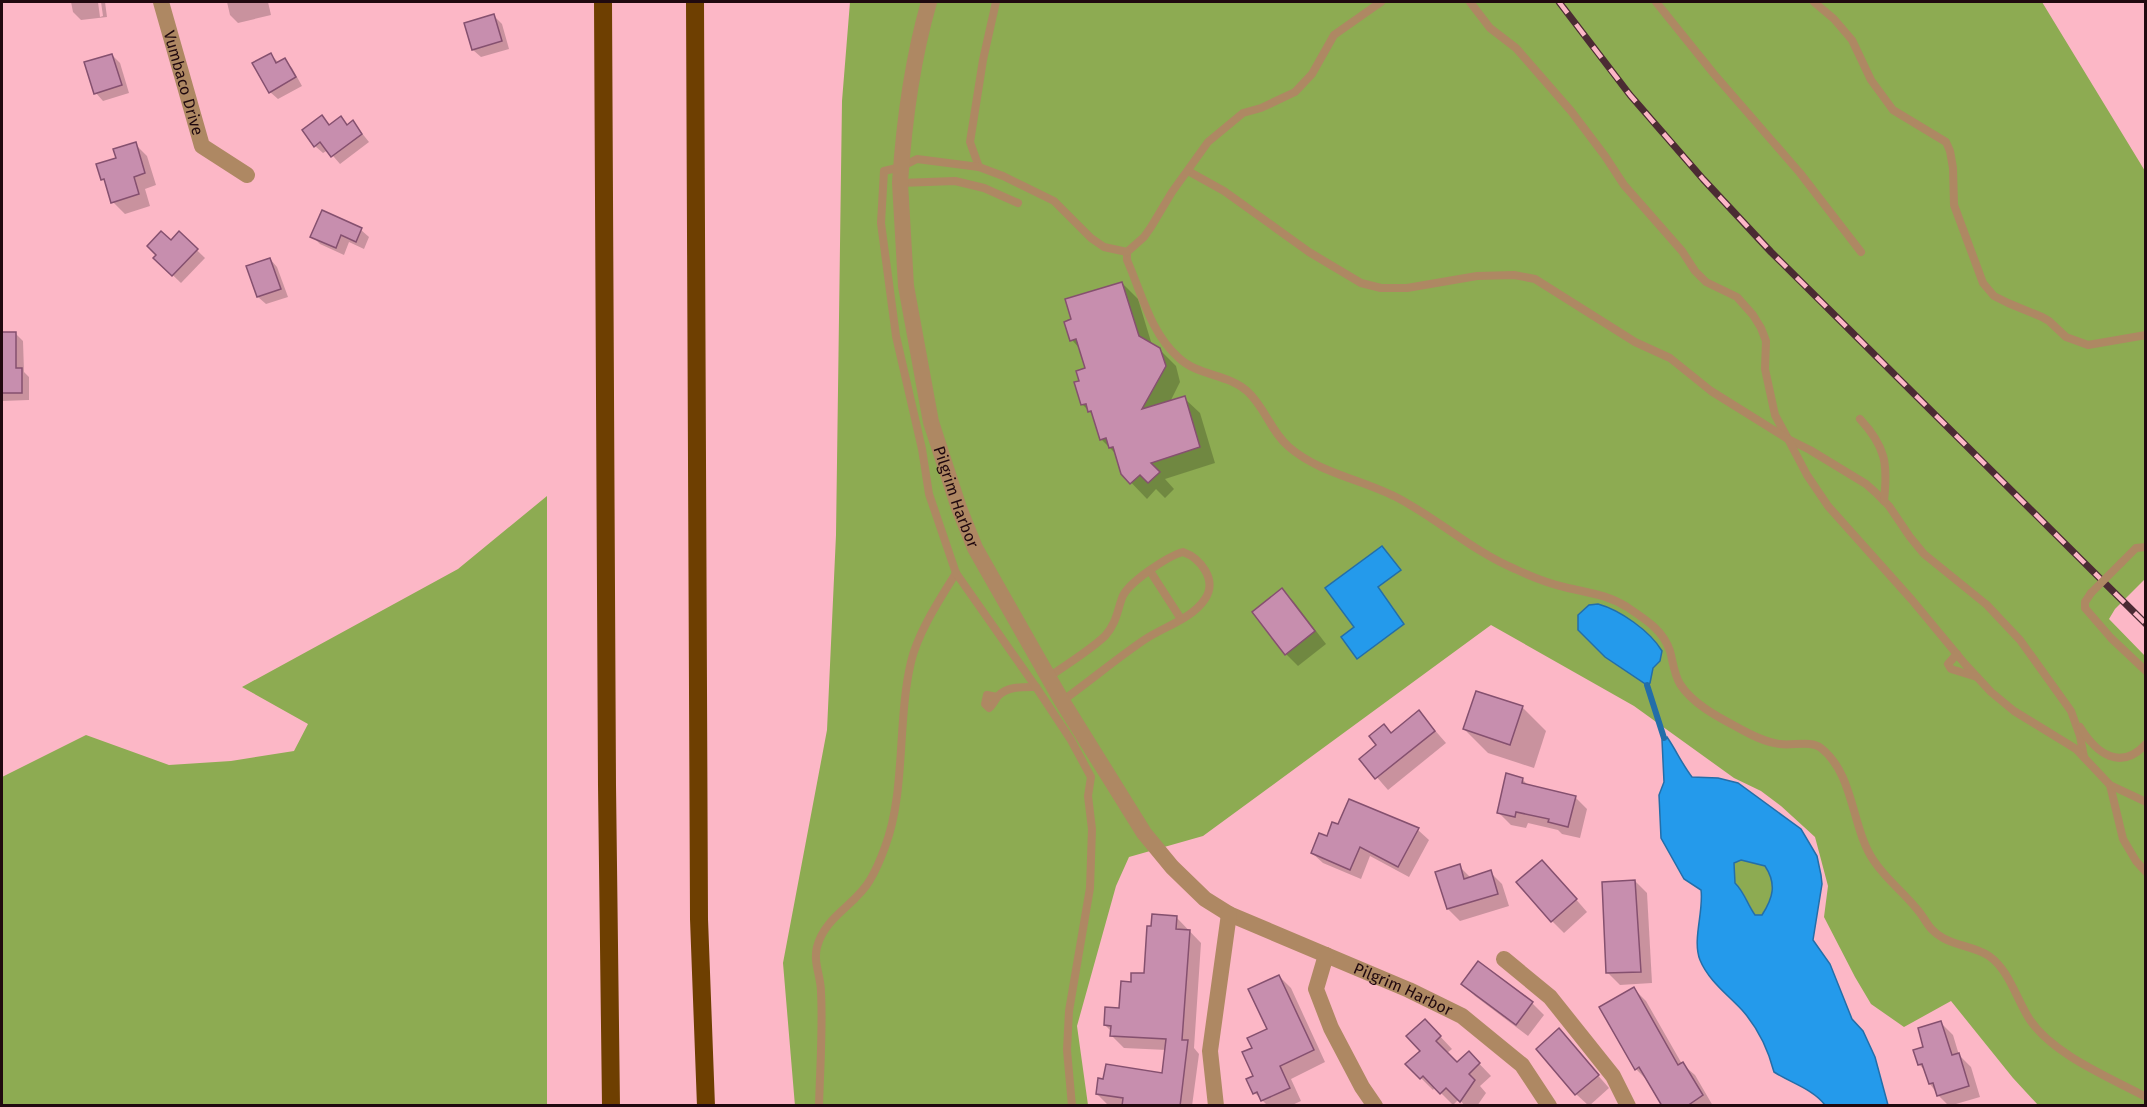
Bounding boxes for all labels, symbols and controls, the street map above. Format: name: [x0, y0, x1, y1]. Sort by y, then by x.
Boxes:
street label: Vumbaco Drive: [160, 28, 207, 138]
street label: Pilgrim Harbor: [929, 444, 983, 551]
street label: Pilgrim Harbor: [1351, 959, 1456, 1020]

